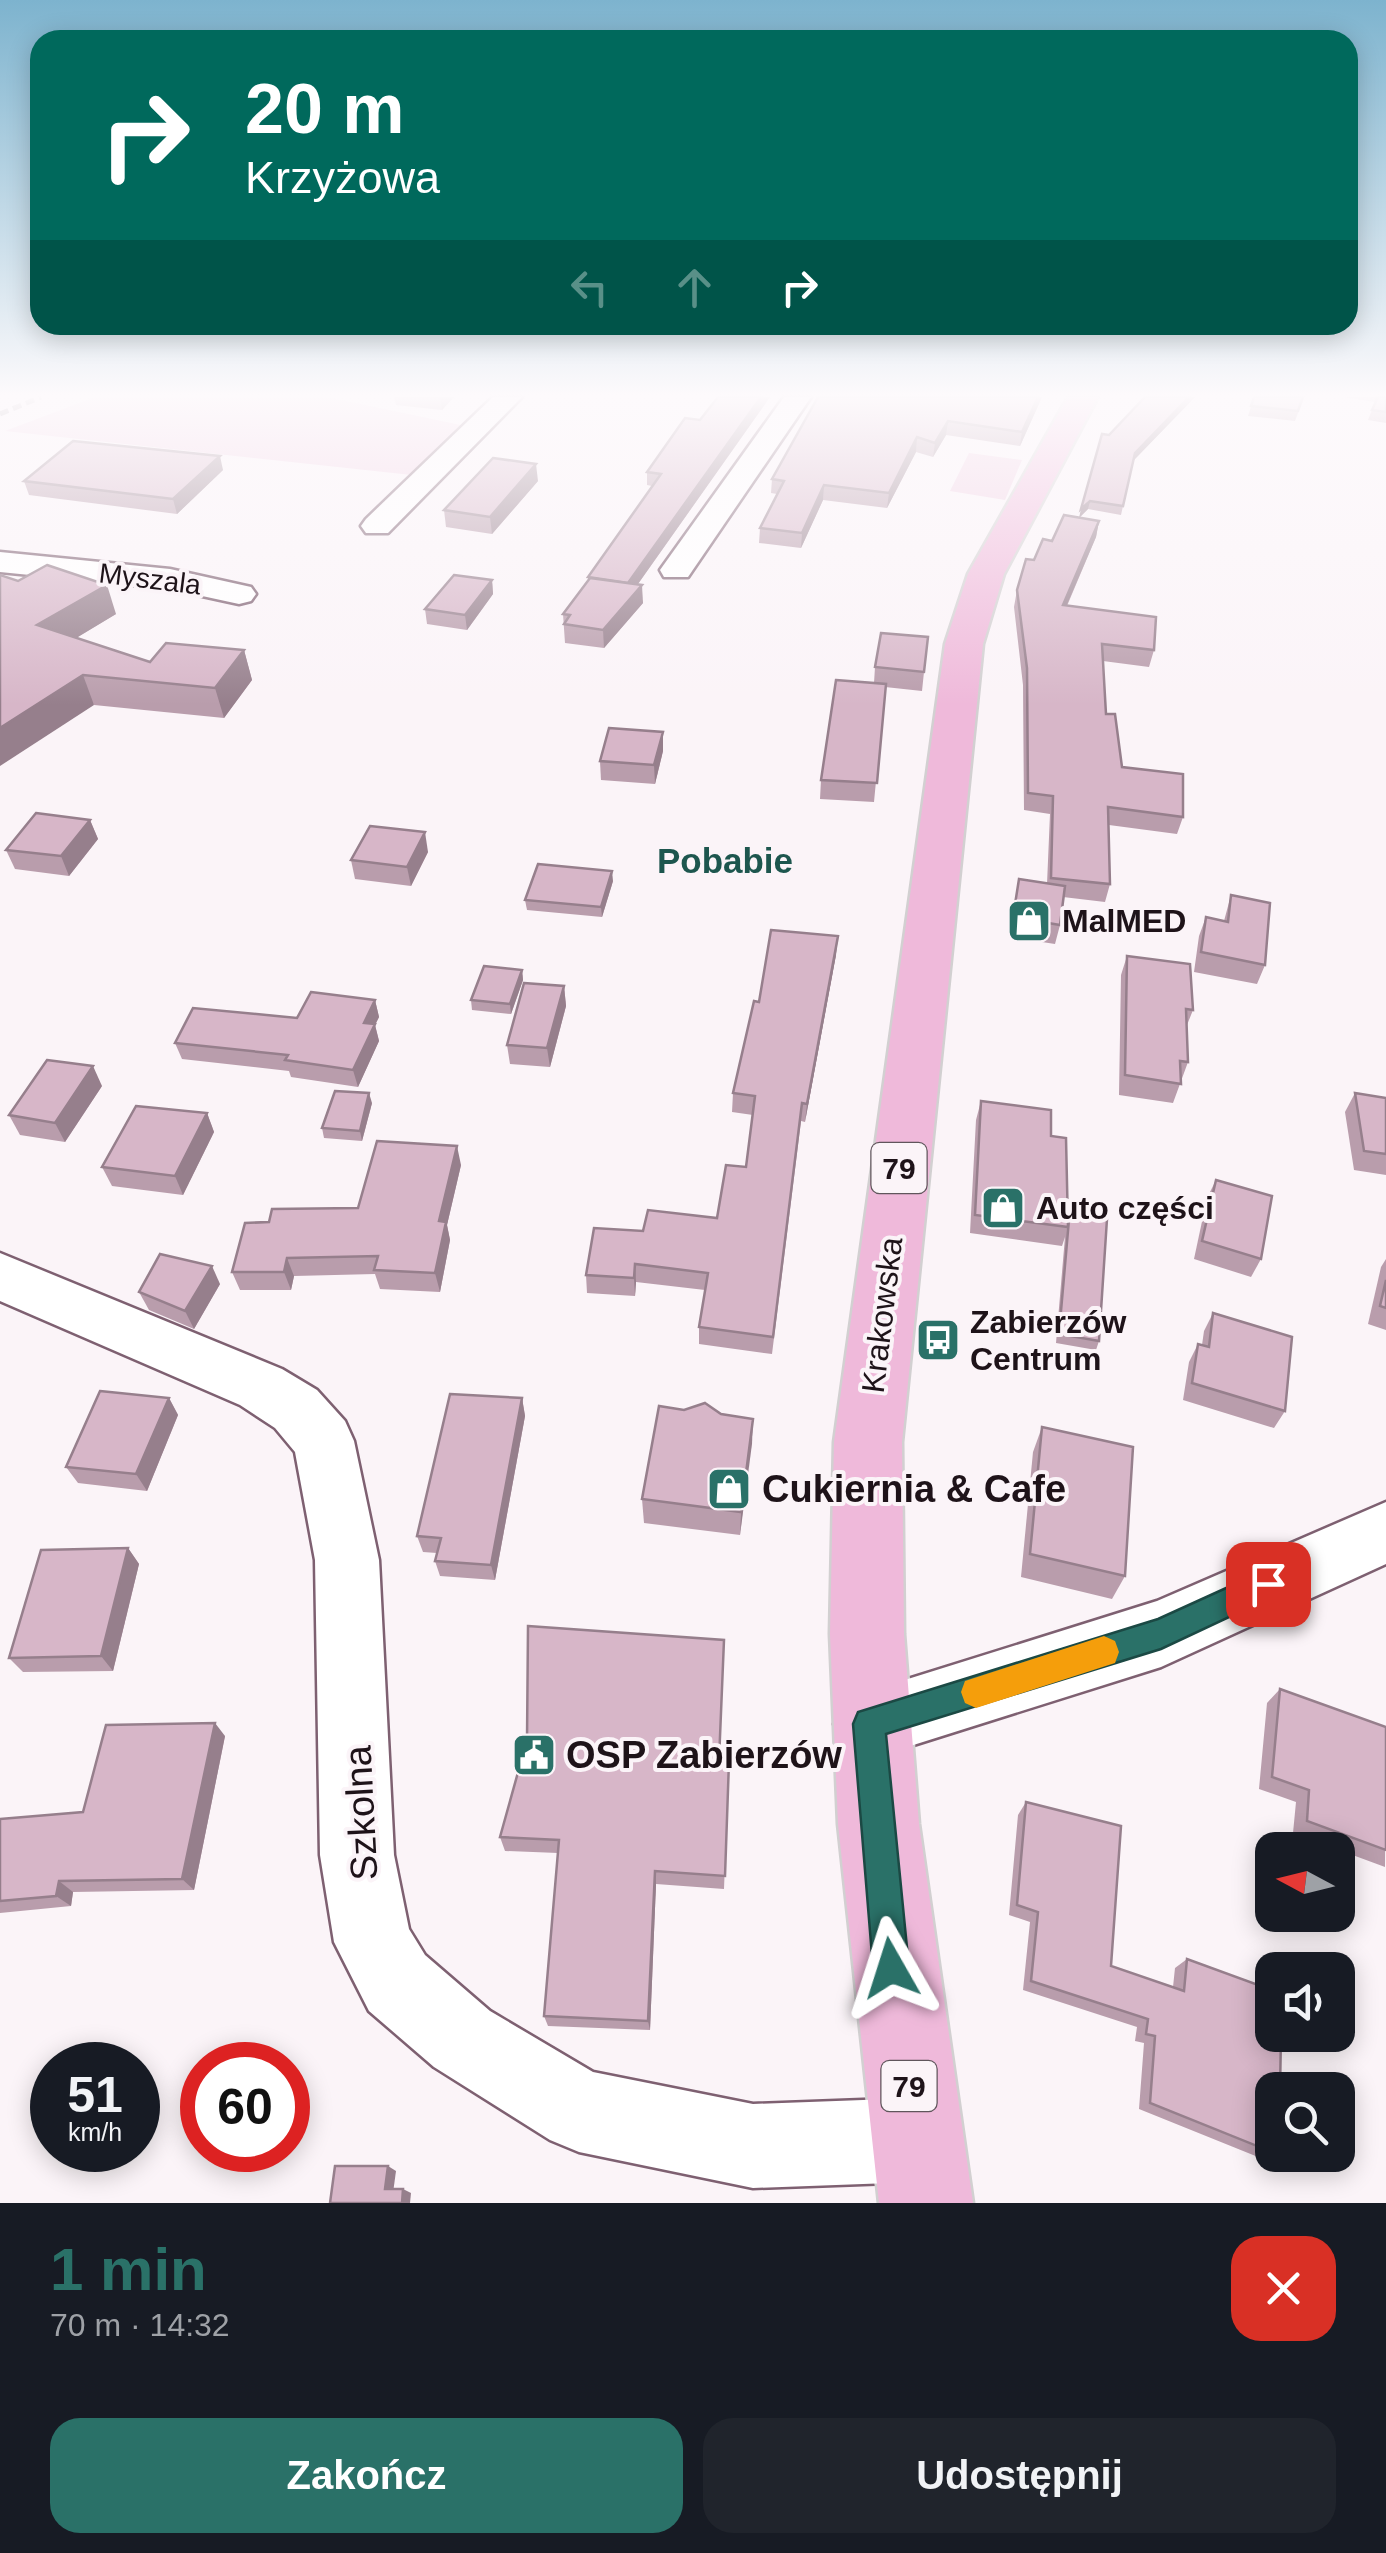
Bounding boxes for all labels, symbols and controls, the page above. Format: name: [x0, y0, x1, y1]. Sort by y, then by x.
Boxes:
icon: right: [80, 70, 210, 200]
text: 20 m: [245, 70, 405, 148]
text: Krzyżowa: [245, 152, 440, 203]
icon: left: [562, 260, 617, 315]
icon: ahead: [667, 260, 722, 315]
icon: right: [772, 260, 827, 315]
street label: Myszala: [97, 557, 203, 601]
district label: Pobabie: [657, 841, 793, 880]
shop icon: MalMED: [1006, 898, 1052, 944]
place label: MalMED: [1062, 903, 1186, 939]
road number: 79: [872, 1143, 926, 1193]
shop icon: Auto części: [980, 1185, 1026, 1231]
place label: Auto części: [1036, 1190, 1214, 1226]
street label: Krakowska: [855, 1235, 909, 1395]
place label: Zabierzów Centrum: [970, 1304, 1127, 1377]
bus stop icon: Zabierzów Centrum: [915, 1317, 961, 1363]
shop icon: Cukiernia & Cafe: [706, 1466, 752, 1512]
place label: Cukiernia & Cafe: [762, 1468, 1066, 1510]
pin: [1226, 1542, 1311, 1627]
icon: arrive: [1241, 1557, 1296, 1612]
public building icon: OSP Zabierzów: [511, 1732, 557, 1778]
place label: OSP Zabierzów: [566, 1734, 842, 1776]
street label: Szkolna: [336, 1744, 386, 1882]
north arrow: [1255, 1832, 1355, 1932]
map controls: [1255, 1832, 1355, 2172]
position arrow: [839, 1916, 943, 2020]
button: sound: [1255, 1952, 1355, 2052]
speed limit sign: 60: [180, 2042, 310, 2172]
road number: 79: [882, 2061, 936, 2111]
text: 51: [67, 2067, 123, 2123]
button: search: [1255, 2072, 1355, 2172]
text: km/h: [68, 2118, 122, 2146]
text: 1 min: [50, 2236, 207, 2303]
button: close: [1231, 2236, 1336, 2341]
text: 70 m · 14:32: [50, 2307, 230, 2343]
button: Zakończ: [50, 2418, 683, 2533]
button: Udostępnij: [703, 2418, 1336, 2533]

